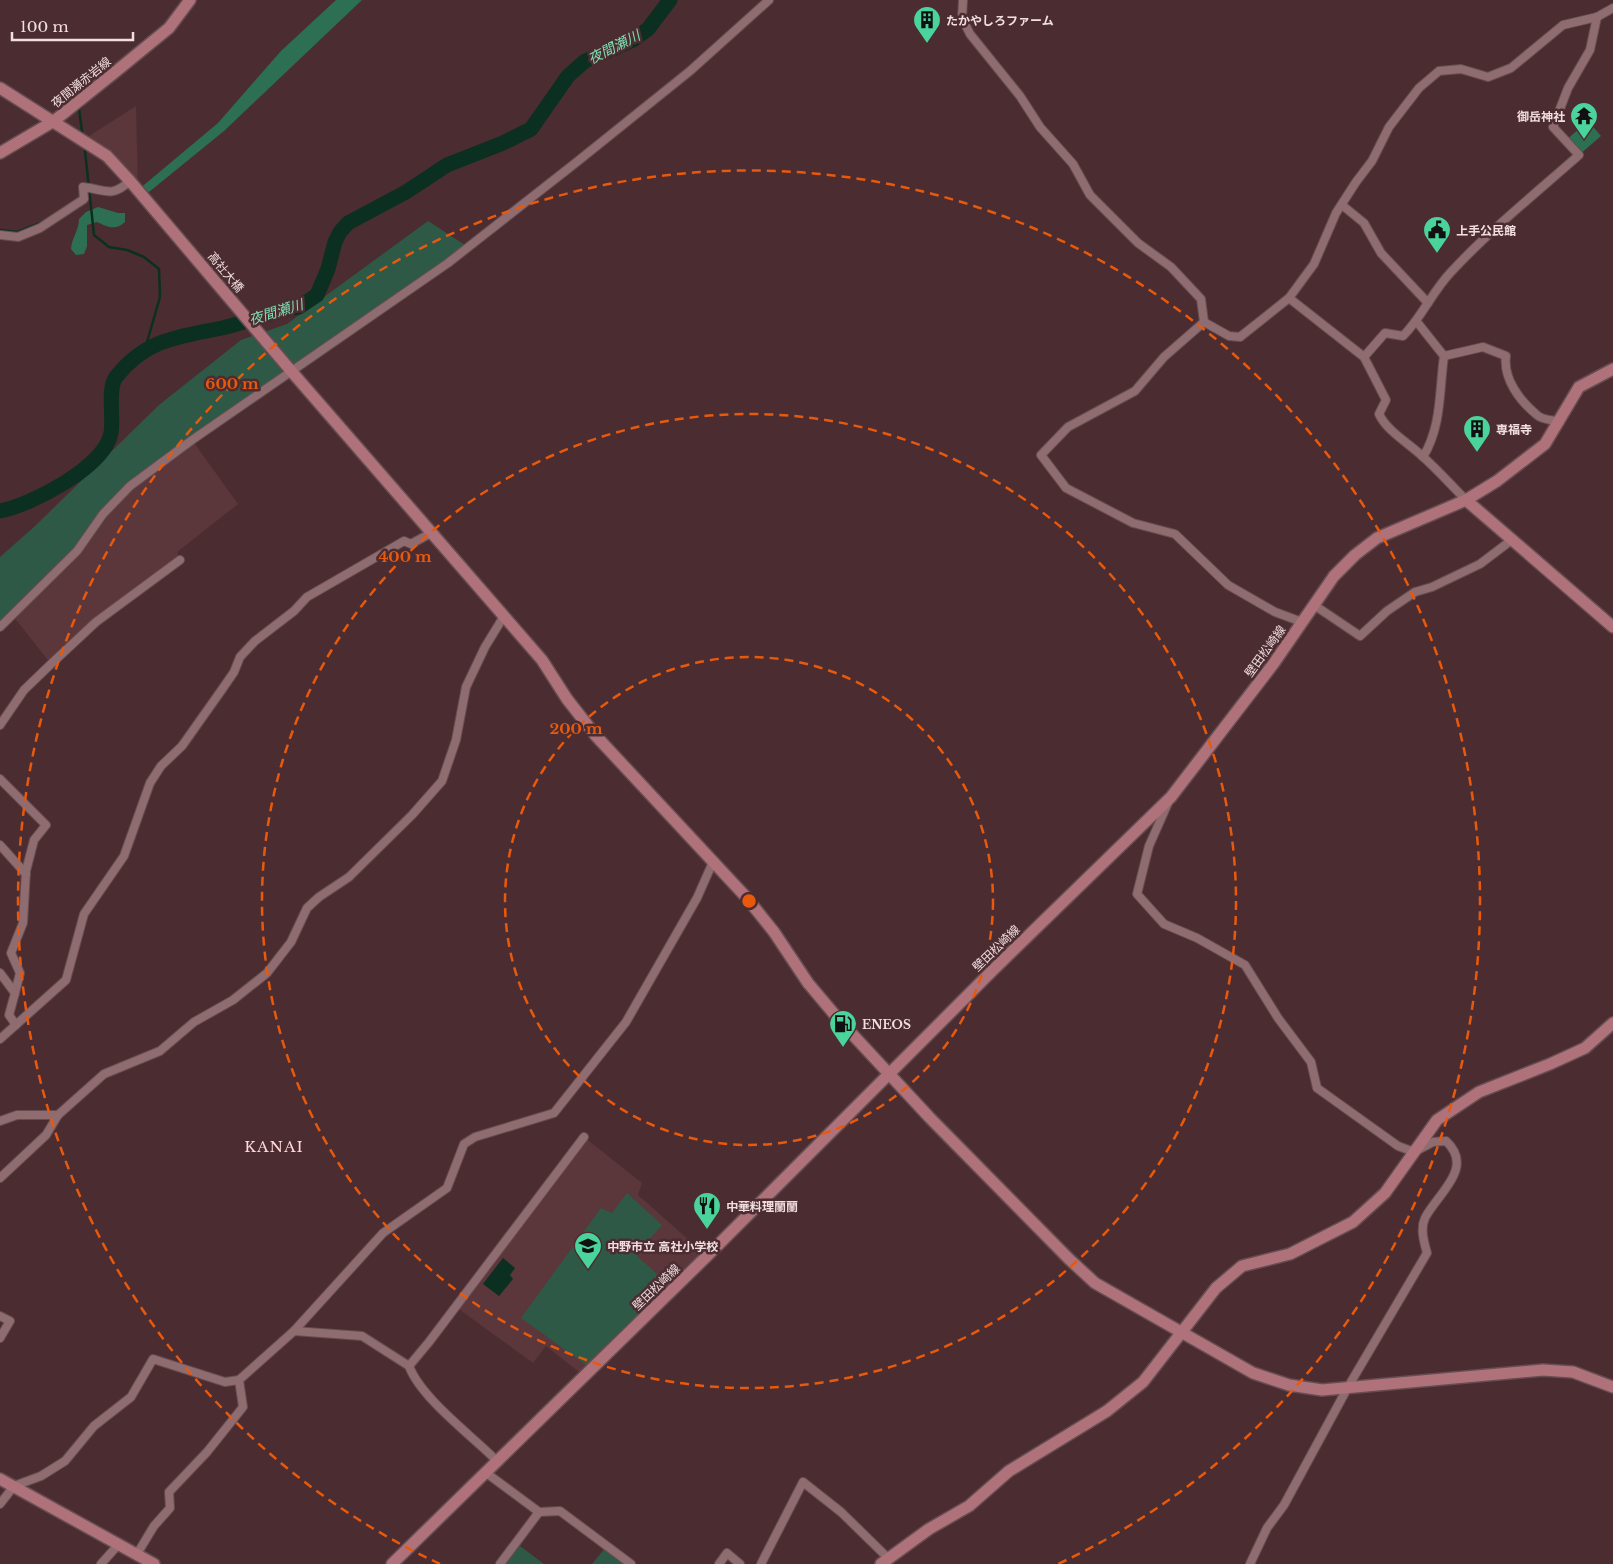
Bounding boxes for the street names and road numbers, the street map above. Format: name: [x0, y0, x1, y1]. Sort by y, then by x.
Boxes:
street label: 夜間瀬赤岩線: [48, 54, 114, 111]
street label: 高社大橋: [205, 249, 247, 295]
street label: 壁田松崎線: [1241, 622, 1289, 680]
street label: 壁田松崎線: [969, 922, 1023, 974]
street label: 壁田松崎線: [629, 1261, 683, 1313]

